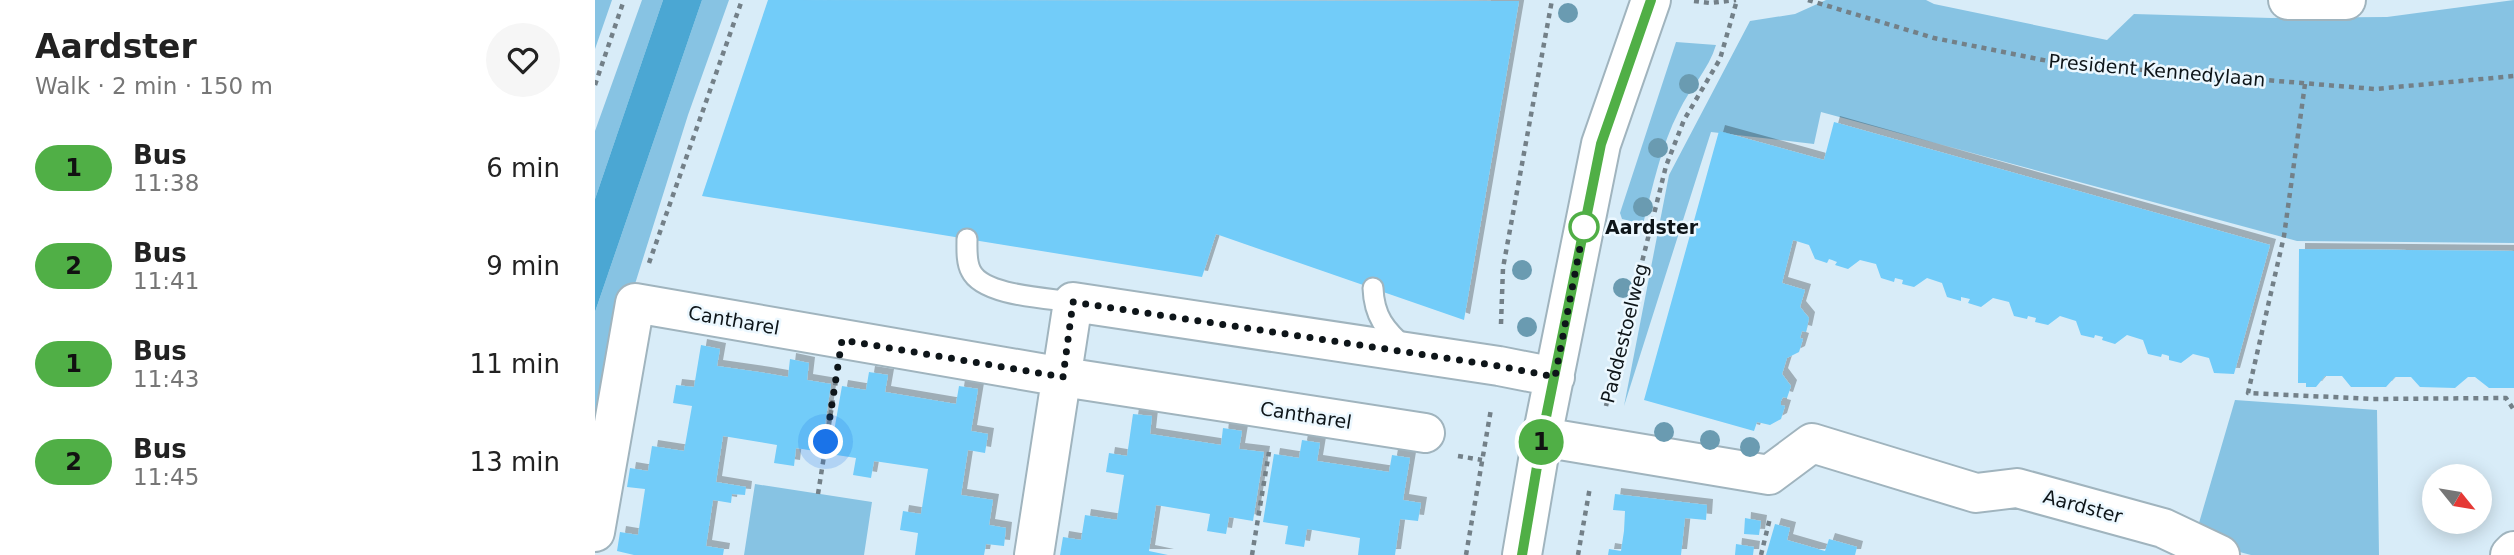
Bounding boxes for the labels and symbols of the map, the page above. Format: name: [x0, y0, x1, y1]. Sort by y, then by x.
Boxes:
street label: President Kennedylaan: [2048, 50, 2266, 90]
marker: Aardster: [1569, 212, 1599, 242]
place label: Aardster: [1605, 216, 1699, 238]
street label: Paddestoelweg: [1596, 261, 1652, 405]
street label: Cantharel: [687, 301, 781, 339]
street label: Cantharel: [1259, 397, 1353, 433]
line badge: 1: [1518, 419, 1564, 465]
your location: [808, 424, 843, 459]
north arrow: [2422, 464, 2492, 534]
street label: Aardster: [2041, 485, 2125, 527]

